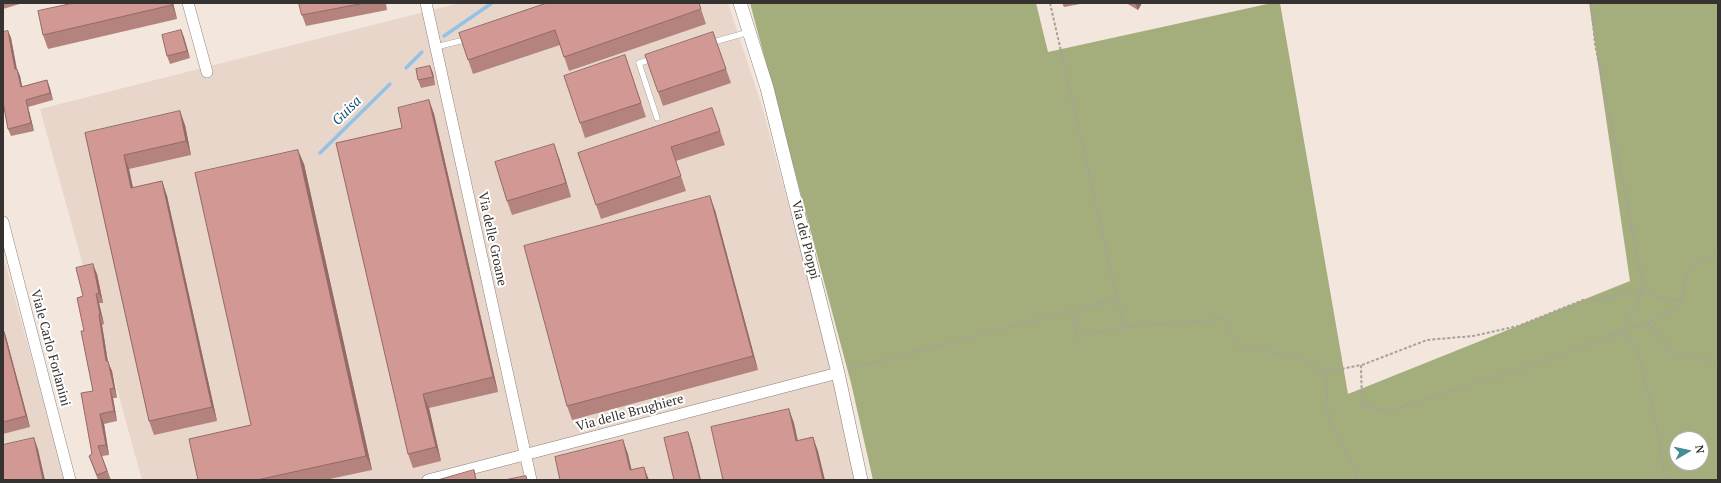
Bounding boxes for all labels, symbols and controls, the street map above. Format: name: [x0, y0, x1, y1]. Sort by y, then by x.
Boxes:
water label: Guisa: [329, 93, 365, 129]
street label: Via delle Groane: [474, 191, 510, 287]
street label: Via dei Pioppi: [788, 199, 822, 281]
street label: Viale Carlo Forlanini: [27, 288, 73, 408]
street label: Via delle Brughiere: [575, 391, 685, 435]
north arrow: [1669, 431, 1709, 471]
text: N: [1692, 444, 1707, 454]

